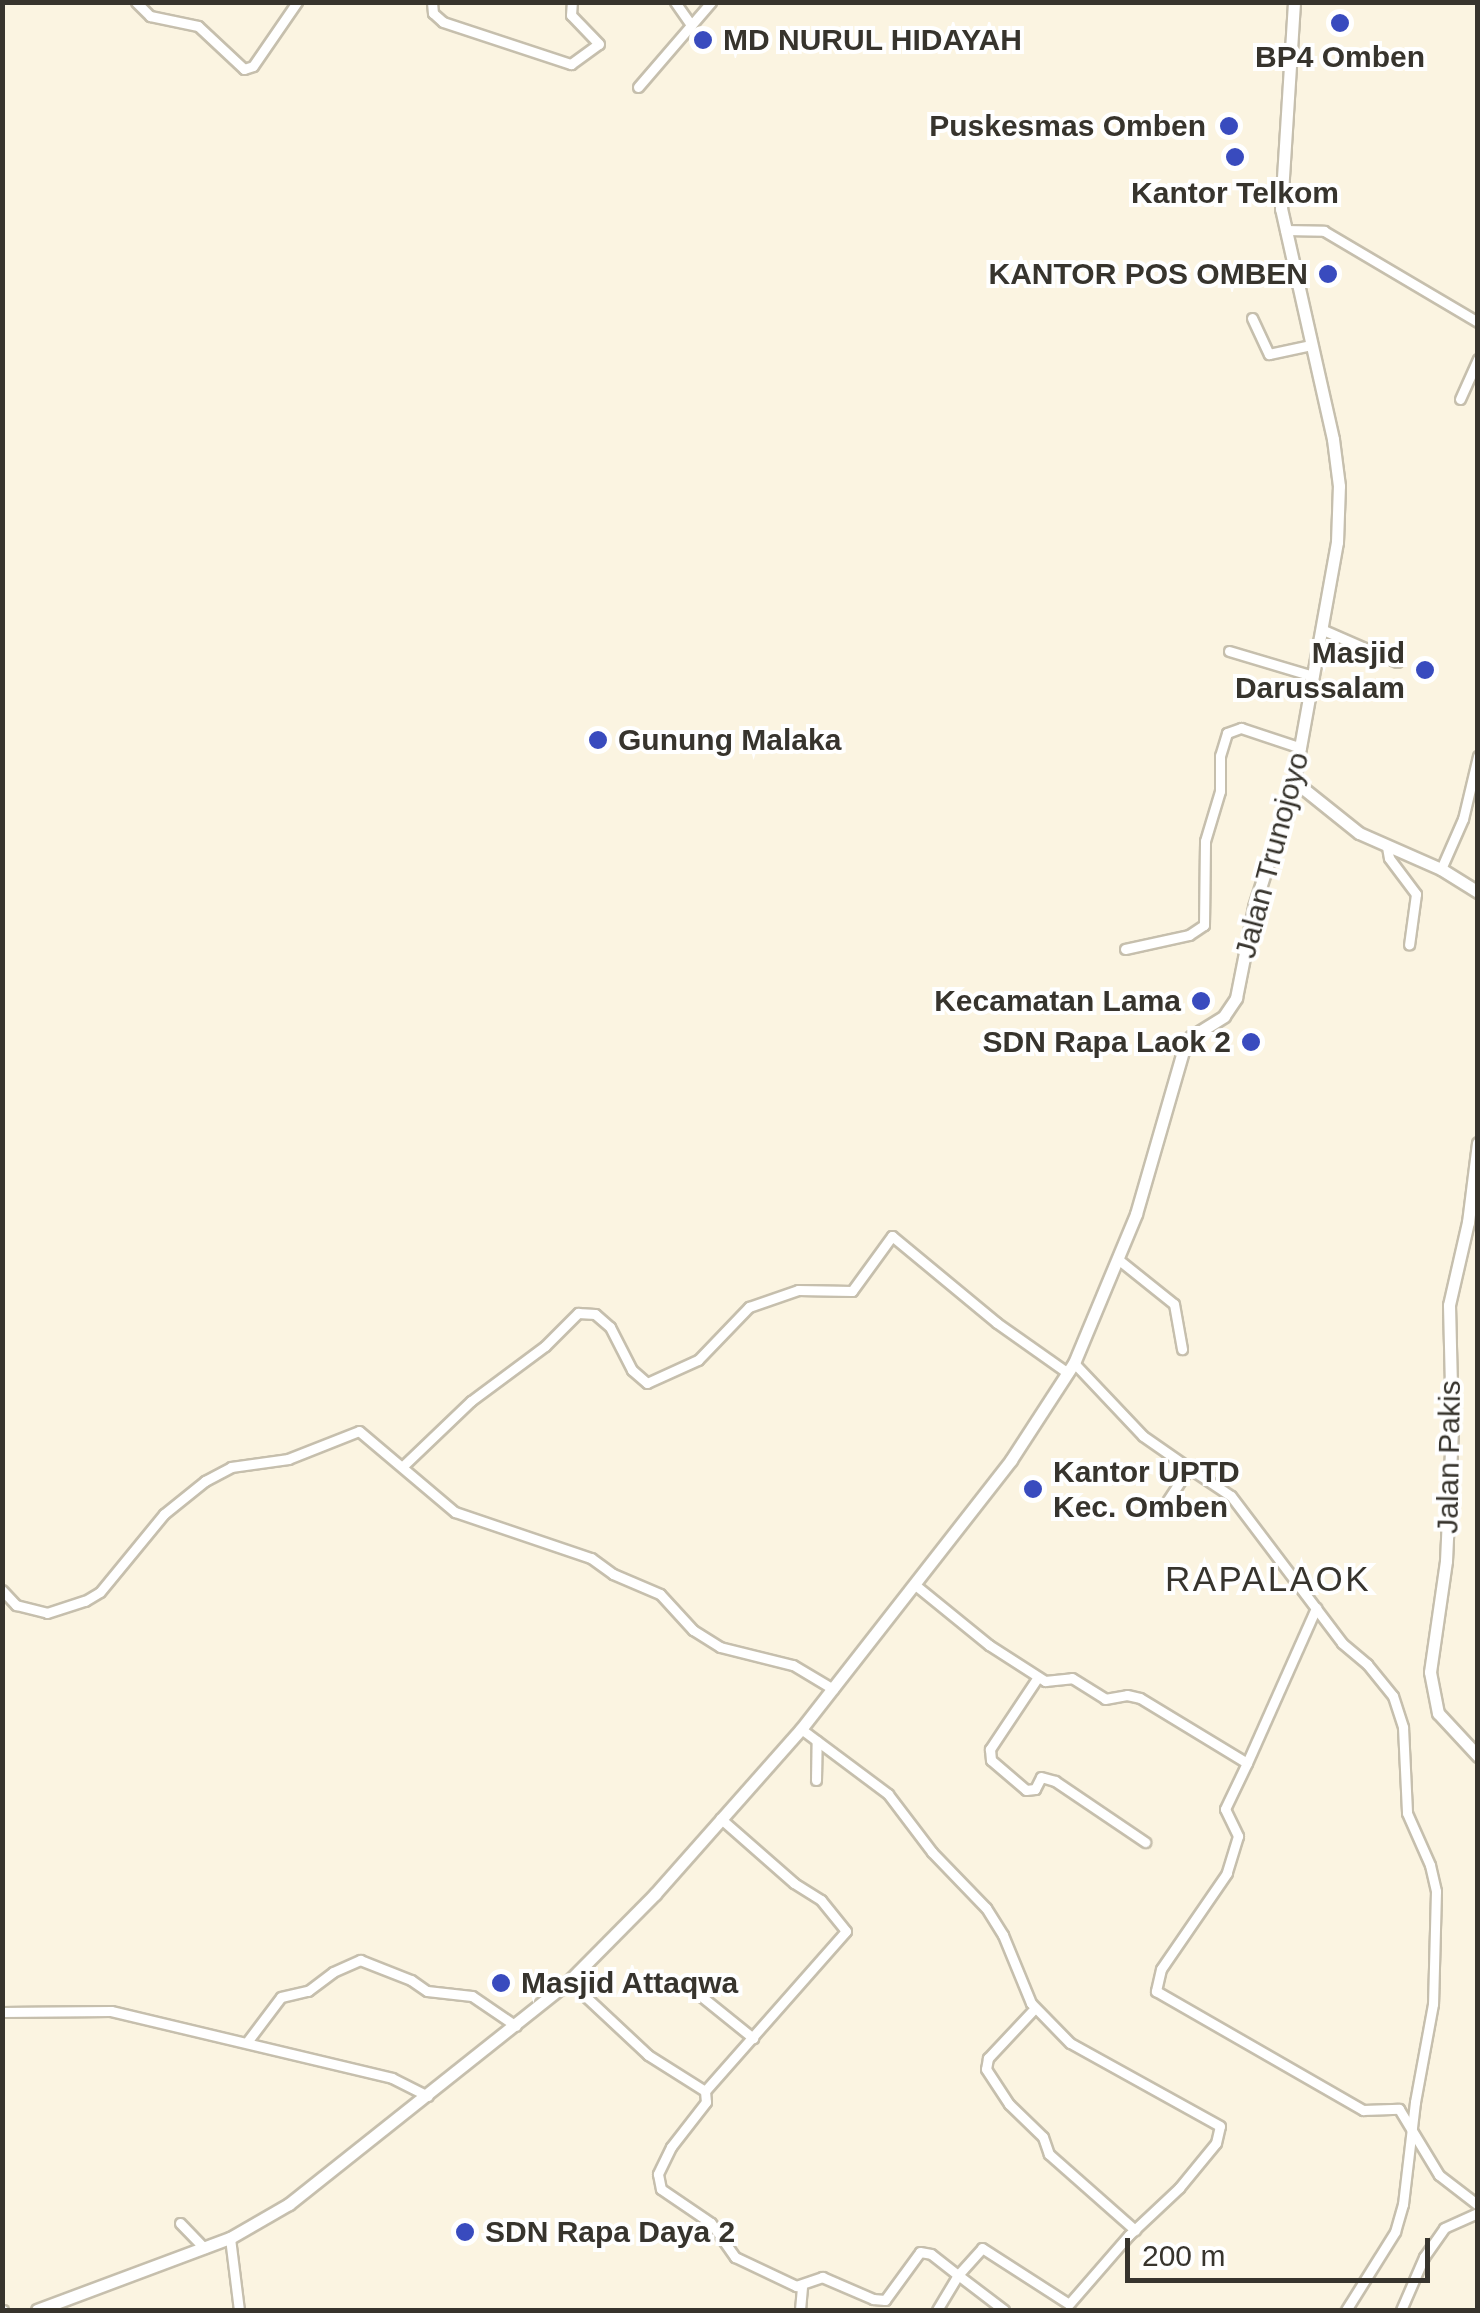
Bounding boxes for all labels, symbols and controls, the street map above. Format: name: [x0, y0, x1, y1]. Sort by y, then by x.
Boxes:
marker: BP4 Omben: [1329, 12, 1351, 34]
place label: MD NURUL HIDAYAH: [723, 22, 1022, 58]
marker: MD NURUL HIDAYAH: [692, 29, 714, 51]
place label: BP4 Omben: [1255, 39, 1425, 75]
place label: Puskesmas Omben: [929, 108, 1206, 144]
marker: Puskesmas Omben: [1216, 113, 1242, 139]
marker: Kantor Telkom: [1222, 144, 1248, 170]
place label: Kantor Telkom: [1131, 175, 1339, 211]
place label: KANTOR POS OMBEN: [989, 256, 1308, 292]
marker: KANTOR POS OMBEN: [1317, 263, 1339, 285]
place label: Masjid Darussalam: [1235, 635, 1405, 706]
marker: Masjid Darussalam: [1414, 659, 1436, 681]
place label: Gunung Malaka: [618, 722, 841, 758]
marker: Gunung Malaka: [587, 729, 609, 751]
street label: Jalan Trunojoyo: [1227, 748, 1317, 962]
place label: Kecamatan Lama: [934, 983, 1181, 1019]
marker: Kecamatan Lama: [1190, 990, 1212, 1012]
place label: SDN Rapa Laok 2: [983, 1024, 1231, 1060]
marker: SDN Rapa Laok 2: [1240, 1031, 1262, 1053]
street label: Jalan Pakis: [1430, 1380, 1468, 1534]
place label: Kantor UPTD Kec. Omben: [1053, 1454, 1240, 1524]
marker: Kantor UPTD Kec. Omben: [1022, 1478, 1044, 1500]
district label: RAPALAOK: [1165, 1558, 1371, 1600]
place label: Masjid Attaqwa: [521, 1965, 739, 2001]
marker: Masjid Attaqwa: [490, 1972, 512, 1994]
place label: SDN Rapa Daya 2: [485, 2214, 735, 2250]
scale bar: [1130, 2218, 1435, 2280]
marker: SDN Rapa Daya 2: [454, 2221, 476, 2243]
text: 200 m: [1142, 2239, 1225, 2272]

